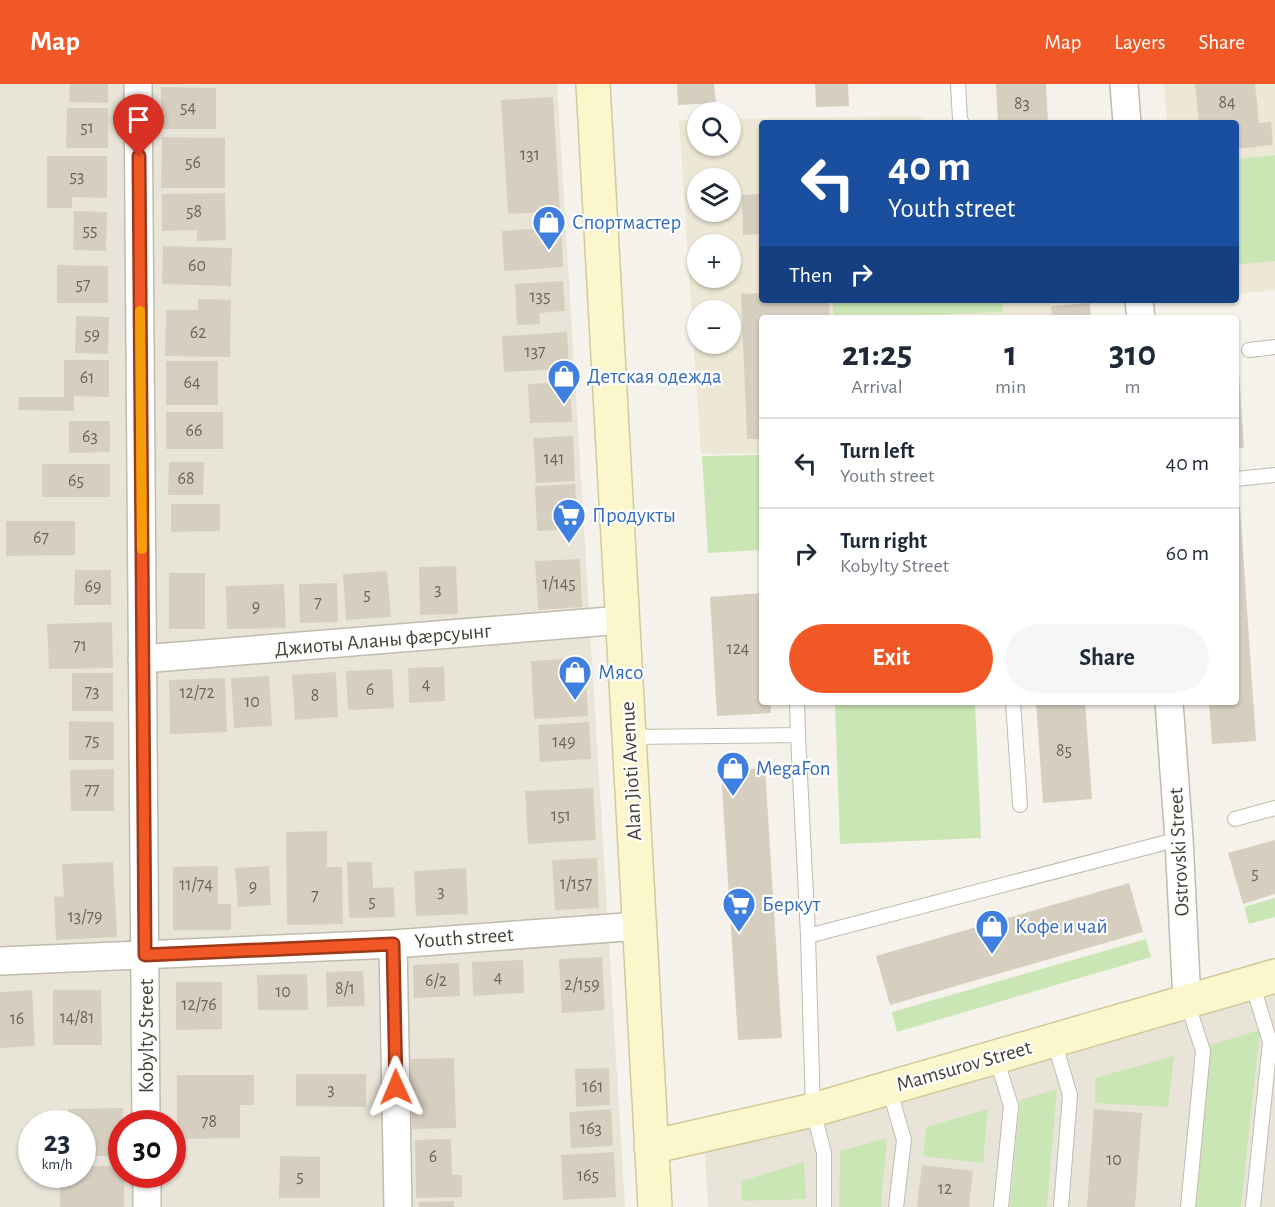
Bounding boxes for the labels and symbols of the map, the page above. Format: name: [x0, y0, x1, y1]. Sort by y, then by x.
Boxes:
pin: [113, 94, 164, 156]
house number: 84: [1218, 94, 1236, 112]
house number: 83: [1014, 95, 1030, 113]
house number: 54: [180, 99, 196, 117]
house number: 51: [80, 119, 94, 137]
house number: 131: [520, 146, 540, 164]
house number: 56: [185, 154, 201, 172]
house number: 53: [70, 168, 84, 186]
house number: 58: [186, 203, 202, 221]
shop icon: Спортмастер: [531, 204, 567, 251]
place label: Спортмастер: [572, 212, 681, 233]
house number: 55: [82, 222, 98, 240]
house number: 60: [188, 257, 206, 275]
house number: 57: [75, 276, 91, 294]
house number: 135: [529, 288, 551, 306]
house number: 62: [190, 324, 206, 342]
house number: 59: [84, 326, 100, 344]
house number: 137: [524, 343, 546, 361]
shop icon: Детская одежда: [546, 358, 582, 405]
place label: Детская одежда: [587, 366, 722, 387]
house number: 61: [80, 369, 94, 387]
house number: 64: [183, 374, 201, 392]
house number: 66: [186, 422, 202, 440]
house number: 63: [82, 428, 98, 446]
house number: 141: [543, 450, 565, 468]
house number: 68: [178, 470, 195, 488]
house number: 65: [68, 472, 84, 490]
supermarket icon: Продукты: [551, 497, 587, 544]
place label: Продукты: [592, 505, 676, 526]
house number: 67: [33, 529, 49, 547]
house number: 1/145: [542, 575, 576, 593]
house number: 69: [85, 578, 101, 596]
house number: 3: [434, 581, 442, 599]
house number: 5: [363, 586, 371, 604]
house number: 7: [314, 594, 322, 612]
house number: 9: [252, 598, 260, 616]
street label: Джиоты Аланы фæрсуынг: [274, 620, 493, 660]
house number: 71: [73, 637, 87, 655]
house number: 124: [726, 640, 750, 658]
shop icon: Мясо: [557, 654, 593, 701]
place label: Мясо: [598, 662, 643, 683]
house number: 4: [422, 676, 431, 694]
house number: 6: [366, 681, 374, 699]
house number: 73: [85, 683, 99, 701]
house number: 12/72: [179, 684, 215, 702]
house number: 8: [311, 687, 319, 705]
house number: 10: [244, 693, 260, 711]
street label: Alan Jioti Avenue: [617, 701, 645, 841]
house number: 75: [84, 732, 100, 750]
house number: 149: [552, 733, 576, 751]
house number: 85: [1056, 742, 1072, 760]
shop icon: MegaFon: [715, 750, 751, 797]
place label: MegaFon: [756, 758, 831, 779]
house number: 77: [84, 781, 100, 799]
street label: Ostrovski Street: [1165, 787, 1193, 917]
house number: 151: [551, 807, 571, 825]
house number: 5: [1251, 865, 1259, 883]
house number: 1/157: [560, 875, 592, 893]
house number: 11/74: [179, 876, 213, 894]
house number: 9: [249, 878, 257, 896]
house number: 3: [437, 883, 445, 901]
supermarket icon: Беркут: [721, 886, 757, 933]
house number: 7: [311, 887, 319, 905]
house number: 5: [368, 893, 376, 911]
place label: Беркут: [762, 894, 821, 915]
house number: 13/79: [68, 908, 102, 926]
shop icon: Кофе и чай: [974, 908, 1010, 955]
place label: Кофе и чай: [1015, 916, 1108, 937]
street label: Youth street: [414, 924, 514, 952]
house number: 4: [494, 969, 503, 987]
house number: 6/2: [425, 972, 447, 990]
house number: 2/159: [564, 976, 600, 994]
street label: Kobylty Street: [136, 978, 157, 1093]
house number: 8/1: [335, 980, 355, 998]
house number: 10: [275, 983, 291, 1001]
house number: 12/76: [181, 996, 217, 1014]
house number: 14/81: [60, 1009, 94, 1027]
house number: 16: [10, 1010, 24, 1028]
street label: Mamsurov Street: [894, 1037, 1034, 1095]
position arrow: [364, 1055, 428, 1119]
house number: 161: [583, 1078, 603, 1096]
house number: 3: [327, 1081, 335, 1099]
speed limit sign: 30: [108, 1110, 186, 1188]
house number: 78: [201, 1113, 217, 1131]
house number: 163: [580, 1120, 602, 1138]
house number: 6: [429, 1148, 437, 1166]
house number: 10: [1106, 1151, 1122, 1169]
house number: 165: [577, 1167, 599, 1185]
house number: 5: [296, 1168, 304, 1186]
house number: 12: [938, 1180, 952, 1198]

